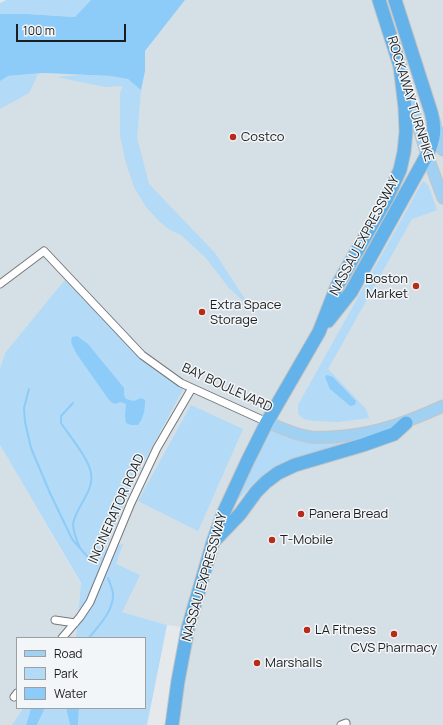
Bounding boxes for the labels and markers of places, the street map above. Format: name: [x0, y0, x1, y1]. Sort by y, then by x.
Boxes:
place label: Costco: [241, 129, 284, 145]
marker: Costco: [228, 132, 238, 142]
place label: Boston Market: [365, 271, 408, 302]
marker: Boston Market: [411, 281, 421, 291]
place label: Extra Space Storage: [210, 297, 281, 328]
marker: Extra Space Storage: [197, 307, 207, 317]
place label: Panera Bread: [309, 506, 388, 522]
marker: Panera Bread: [296, 509, 306, 519]
place label: T-Mobile: [280, 532, 333, 548]
marker: T-Mobile: [267, 535, 277, 545]
place label: LA Fitness: [315, 622, 376, 638]
marker: LA Fitness: [302, 625, 312, 635]
marker: CVS Pharmacy: [389, 629, 399, 639]
place label: CVS Pharmacy: [351, 640, 437, 656]
place label: Marshalls: [265, 655, 322, 671]
marker: Marshalls: [252, 658, 262, 668]

